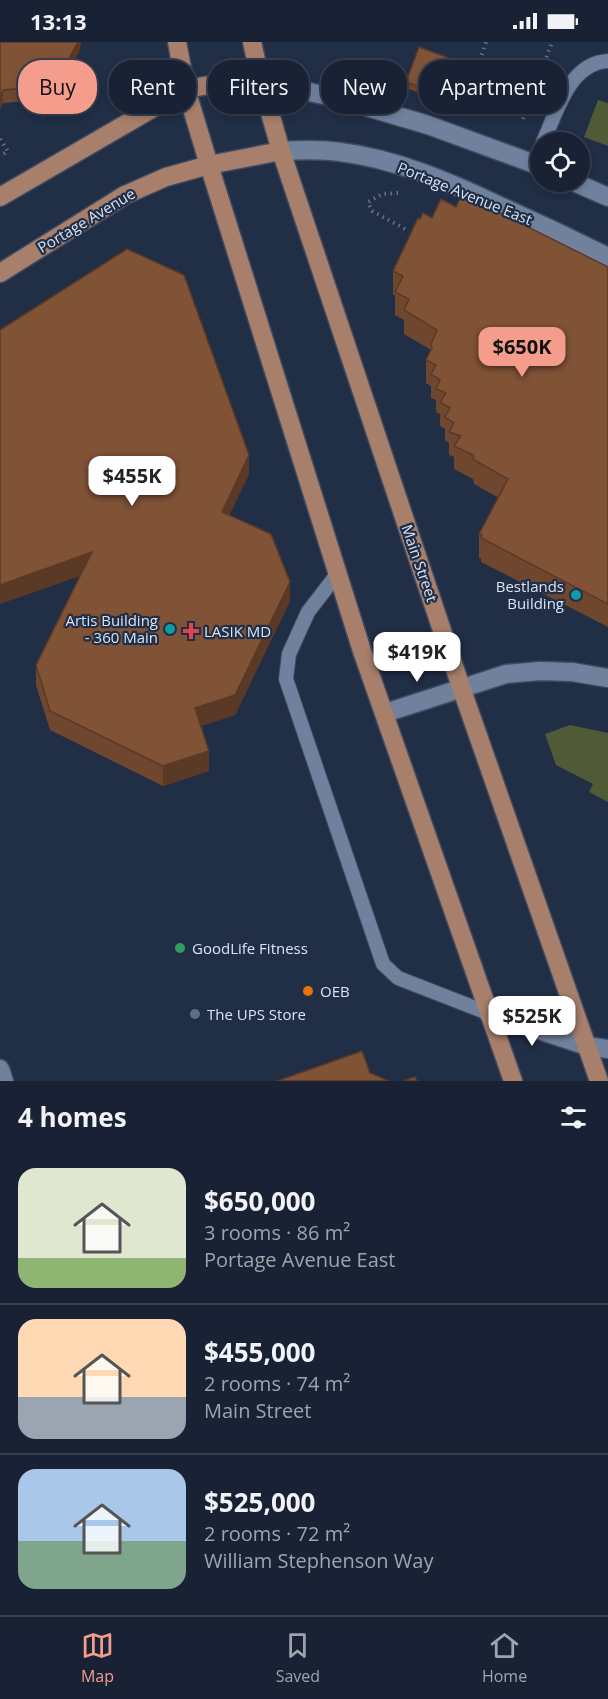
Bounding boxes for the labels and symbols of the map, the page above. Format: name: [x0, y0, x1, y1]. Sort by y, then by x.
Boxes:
street label: Portage Avenue East: [395, 157, 535, 229]
street label: Portage Avenue: [33, 183, 139, 257]
pin: $650K: [480, 327, 564, 378]
pin: $455K: [90, 456, 174, 507]
street label: Main Street: [397, 522, 443, 604]
place label: Bestlands Building: [496, 576, 564, 613]
marker: Bestlands Building: [569, 588, 583, 602]
place label: Artis Building - 360 Main: [65, 610, 158, 647]
place label: LASIK MD: [204, 621, 271, 641]
marker: Artis Building - 360 Main: [163, 622, 177, 636]
marker: LASIK MD: [182, 622, 200, 640]
pin: $419K: [375, 632, 459, 683]
place label: GoodLife Fitness: [192, 938, 308, 958]
marker: GoodLife Fitness: [173, 941, 187, 955]
place label: OEB: [320, 981, 350, 1001]
marker: OEB: [301, 984, 315, 998]
pin: $525K: [490, 996, 574, 1047]
place label: The UPS Store: [207, 1004, 306, 1024]
marker: The UPS Store: [188, 1007, 202, 1021]

